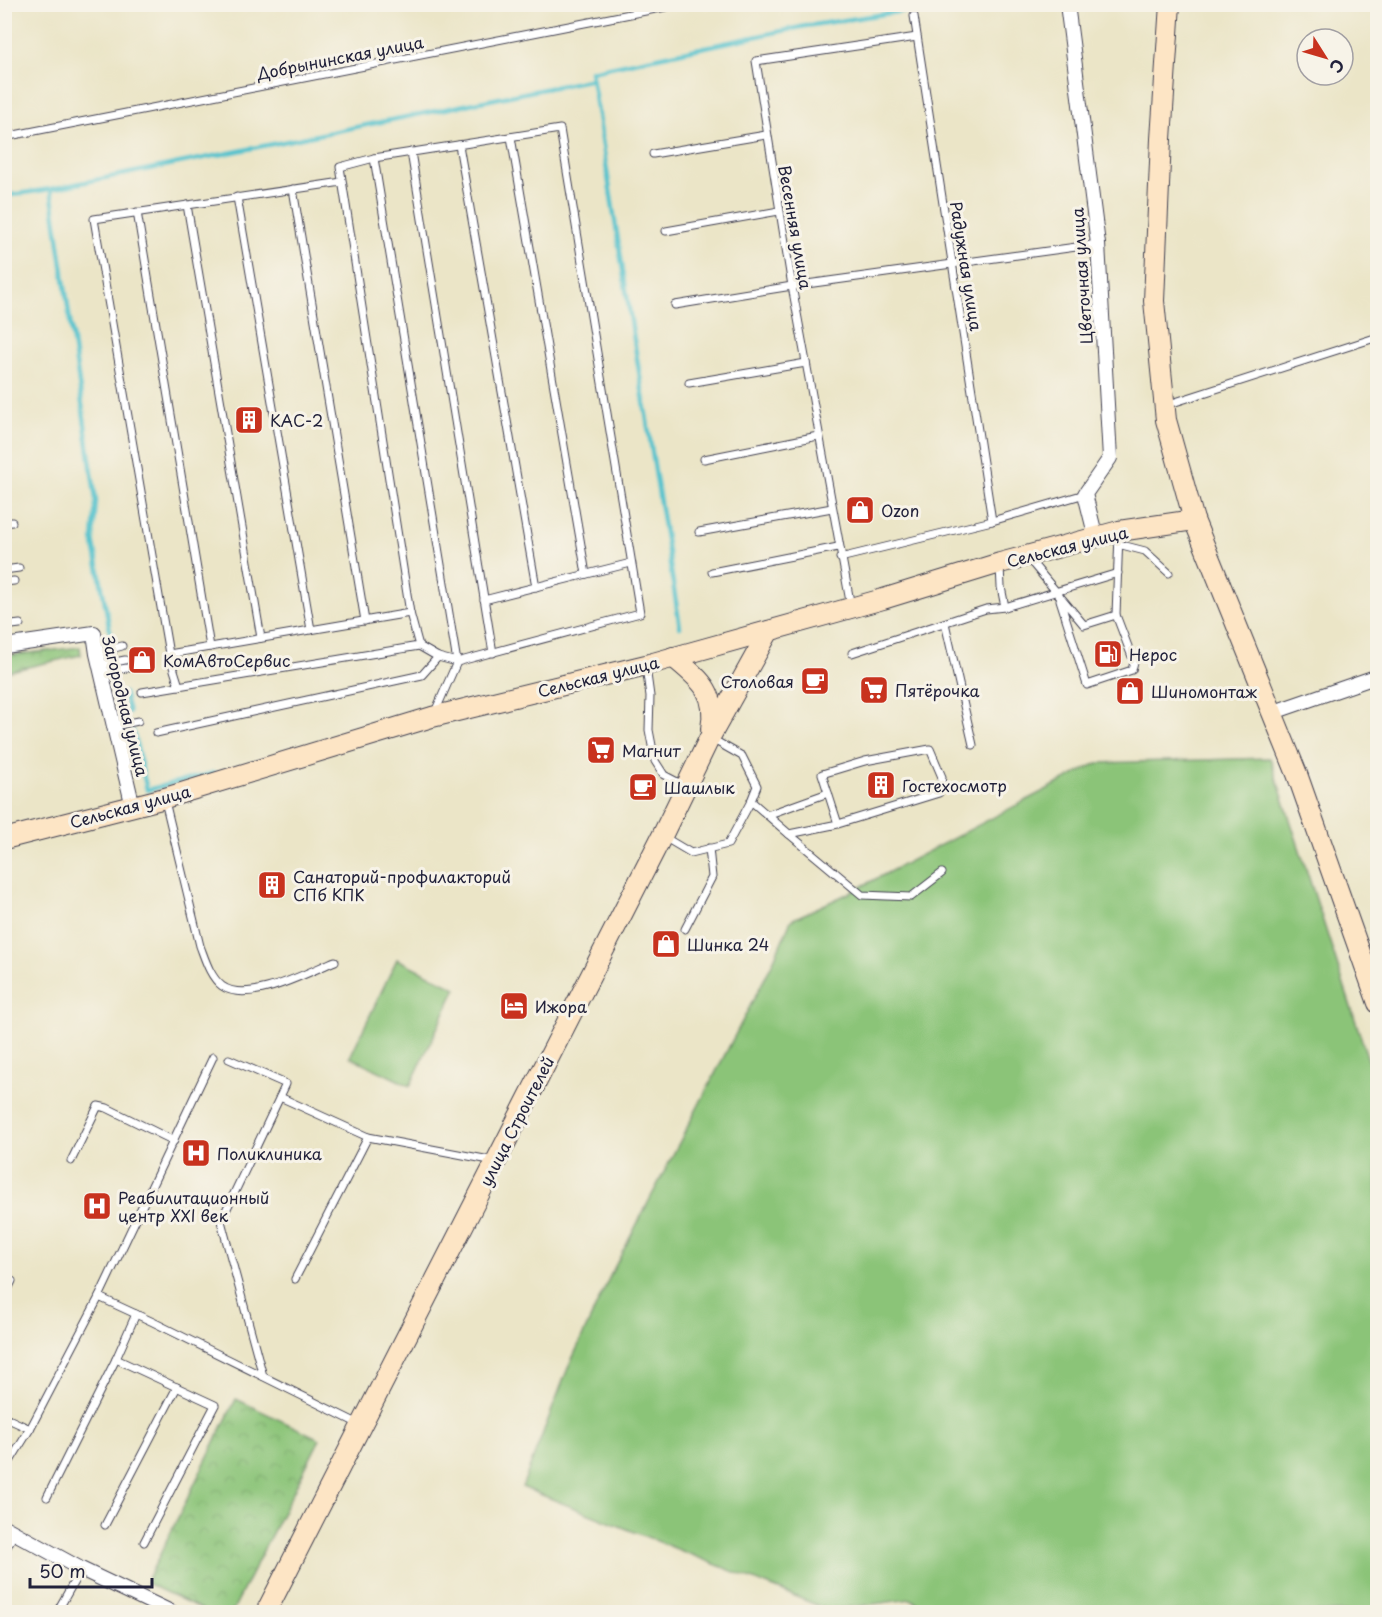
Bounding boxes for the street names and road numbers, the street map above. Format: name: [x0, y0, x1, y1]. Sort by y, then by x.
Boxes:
street label: Добрынинская улица: [254, 29, 425, 85]
street label: Весенняя улица: [773, 163, 819, 291]
street label: Радужная улица: [945, 199, 989, 333]
street label: Цветочная улица: [1064, 207, 1098, 345]
street label: Сельская улица: [1004, 519, 1130, 573]
street label: Загородная улица: [97, 633, 155, 779]
street label: Сельская улица: [535, 649, 661, 703]
street label: Сельская улица: [67, 778, 193, 834]
street label: улица Строителей: [473, 1052, 559, 1190]

